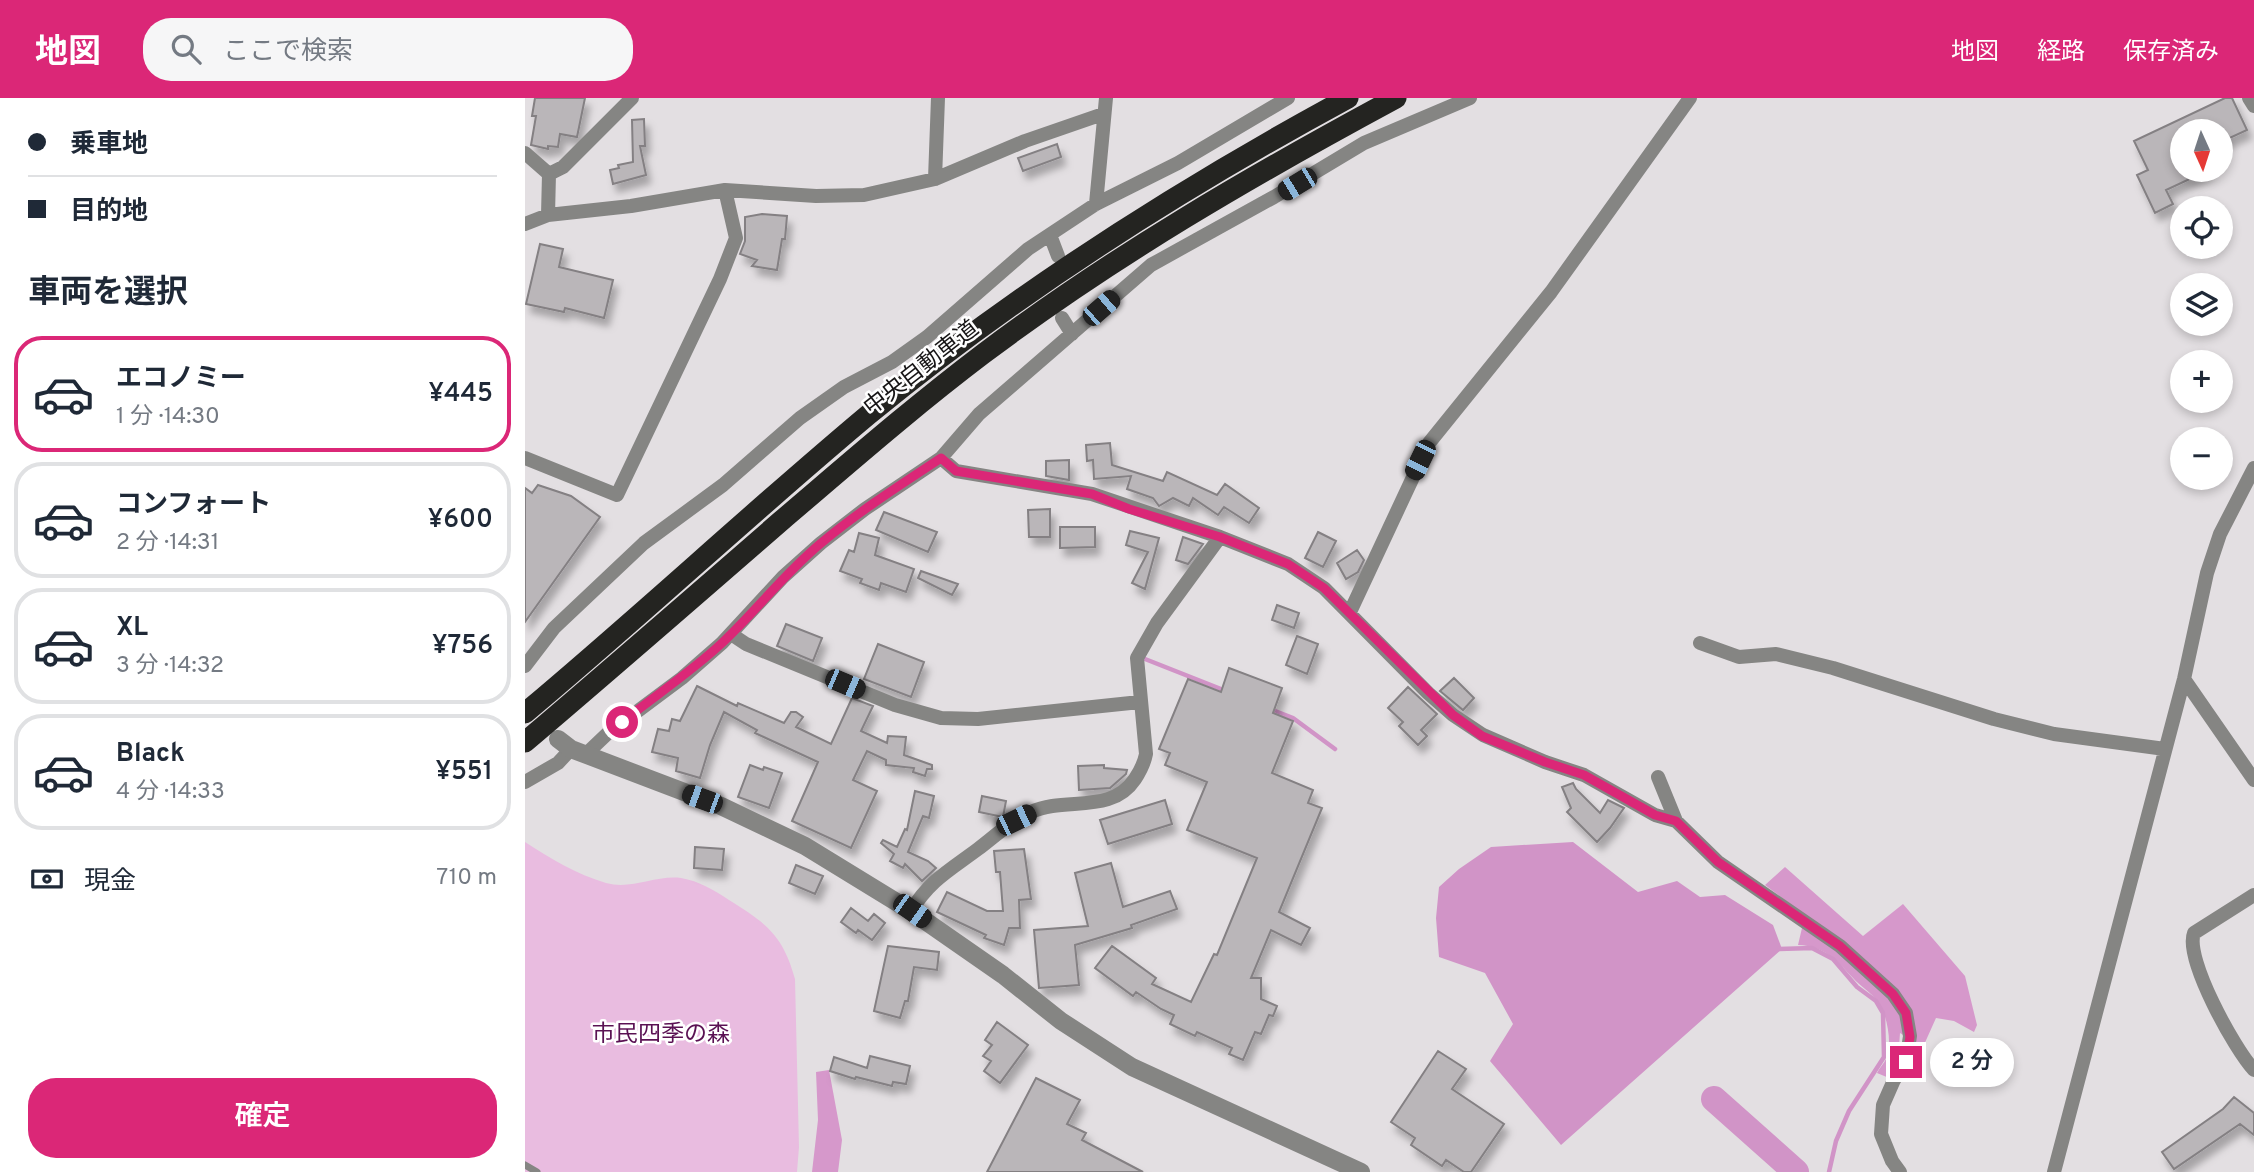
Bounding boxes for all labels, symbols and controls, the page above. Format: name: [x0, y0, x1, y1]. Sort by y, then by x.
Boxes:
search box: [143, 18, 633, 81]
icon: search: [167, 30, 205, 68]
text: 地図: [35, 33, 101, 75]
text: ここで検索: [223, 36, 353, 69]
text: 地図: [1951, 38, 1999, 68]
text: 経路: [2037, 38, 2085, 68]
text: 保存済み: [2123, 38, 2219, 68]
north arrow: [2170, 119, 2233, 182]
map controls: [2170, 119, 2233, 490]
text: 乗車地: [70, 129, 148, 162]
car: [1274, 164, 1321, 204]
text: 目的地: [70, 196, 148, 229]
button: locate: [2170, 196, 2233, 259]
button: layers: [2170, 273, 2233, 336]
text: 車両を選択: [28, 274, 188, 314]
car: [1079, 286, 1124, 330]
street label: 中央自動車道: [859, 315, 985, 423]
button: +: [2170, 350, 2233, 413]
icon: car: [32, 363, 95, 426]
text: エコノミー: [116, 363, 246, 396]
text: ¥445: [429, 378, 493, 411]
text: 1 分 · 14:30: [116, 403, 220, 432]
button: −: [2170, 427, 2233, 490]
car: [1402, 437, 1439, 483]
icon: car: [32, 489, 95, 552]
text: コンフォート: [116, 489, 271, 522]
text: ¥600: [428, 504, 493, 537]
text: 2 分 · 14:31: [116, 529, 219, 558]
text: XL: [116, 612, 148, 645]
icon: car: [32, 615, 95, 678]
text: ¥756: [432, 630, 493, 663]
text: 3 分 · 14:32: [116, 652, 224, 681]
car: [822, 666, 869, 702]
route start: [606, 706, 638, 738]
text: Black: [116, 738, 185, 771]
icon: car: [32, 741, 95, 804]
text: ¥551: [435, 756, 493, 789]
text: 4 分 · 14:33: [116, 778, 225, 807]
car: [679, 782, 726, 816]
car: [993, 801, 1040, 839]
icon: cash: [28, 860, 66, 898]
text: 710 m: [436, 864, 497, 893]
text: 現金: [84, 866, 136, 899]
car: [889, 890, 936, 932]
park label: 市民四季の森: [592, 1021, 730, 1050]
callout: 2 分: [1931, 1038, 2015, 1086]
route end: [1890, 1046, 1922, 1078]
text: 2 分: [1951, 1048, 1993, 1077]
button: 確定: [28, 1078, 497, 1158]

